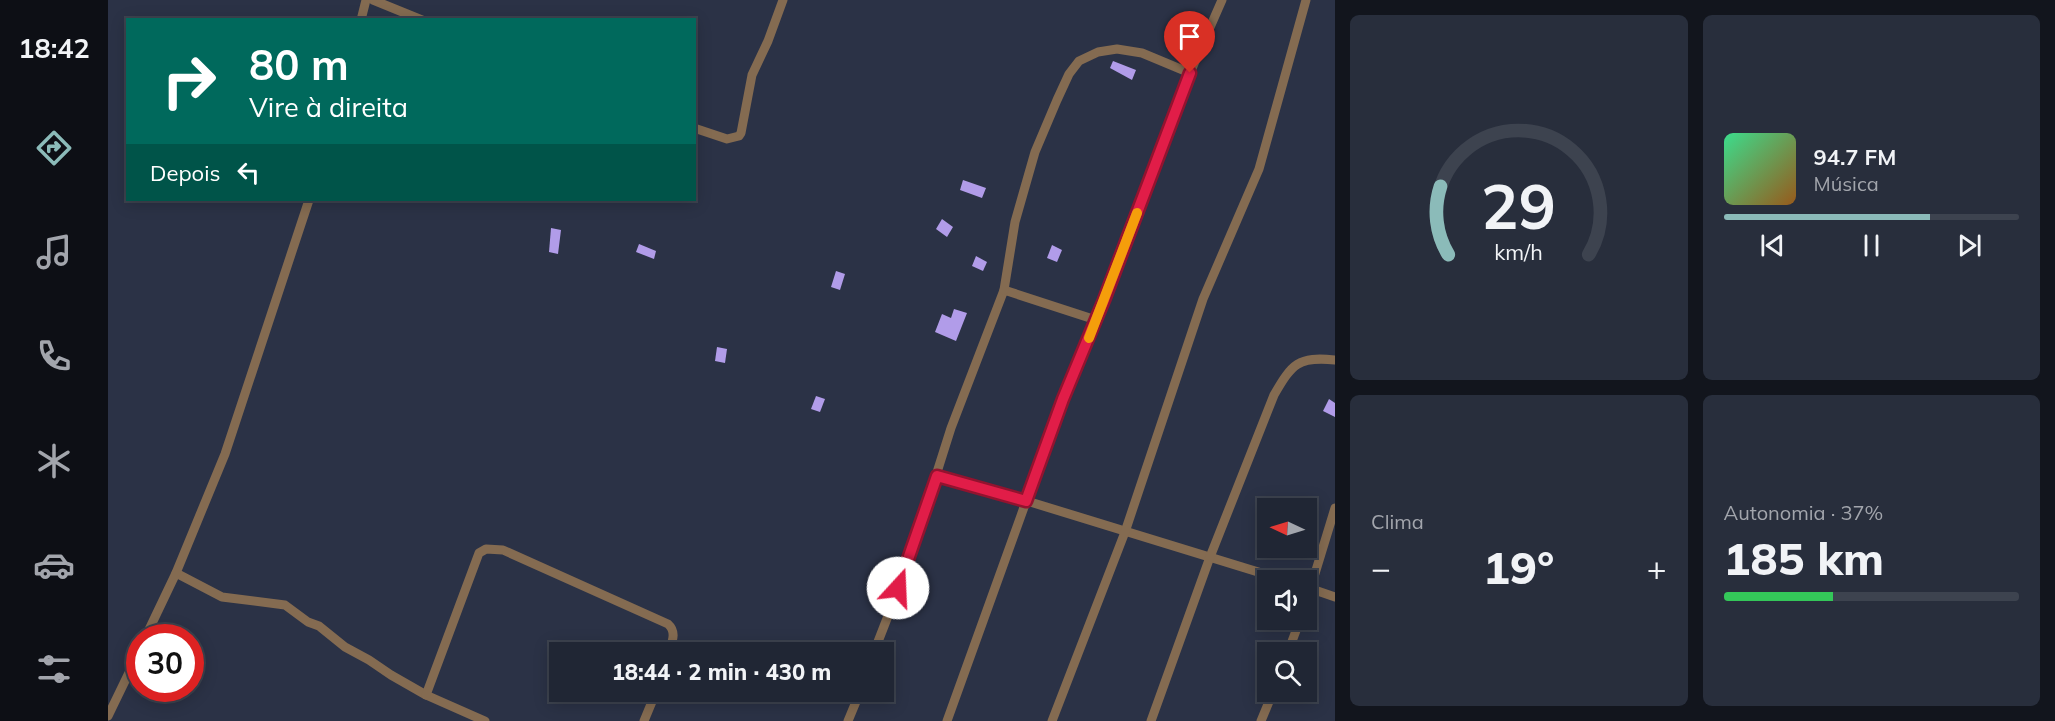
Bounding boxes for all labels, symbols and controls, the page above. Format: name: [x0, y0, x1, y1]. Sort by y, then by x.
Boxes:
pin: [1164, 11, 1215, 73]
icon: arrive: [1173, 20, 1206, 53]
text: 18:42: [18, 31, 90, 65]
text: 80 m: [249, 38, 349, 91]
icon: right: [150, 42, 228, 120]
text: Vire à direita: [249, 90, 408, 124]
icon: directions: [33, 127, 75, 169]
text: 94.7 FM: [1814, 143, 1896, 171]
icon: left: [232, 156, 265, 189]
text: Depois: [150, 159, 220, 187]
text: 29: [1481, 166, 1556, 245]
text: Música: [1814, 171, 1879, 196]
icon: previous: [1756, 229, 1789, 262]
icon: pause: [1855, 229, 1888, 262]
icon: next: [1953, 229, 1986, 262]
icon: music: [33, 231, 75, 273]
text: km/h: [1494, 238, 1543, 265]
icon: phone: [33, 335, 75, 377]
icon: climate: [33, 440, 75, 482]
north arrow: [1257, 498, 1317, 558]
map controls: [1257, 498, 1317, 702]
text: Autonomia · 37%: [1724, 500, 1883, 525]
text: Clima: [1371, 509, 1424, 534]
text: 185 km: [1724, 530, 1884, 586]
text: 19°: [1483, 539, 1554, 595]
icon: car: [33, 544, 75, 586]
text: −: [1371, 547, 1391, 588]
text: +: [1647, 547, 1667, 588]
position arrow: [866, 556, 930, 620]
button: sound: [1257, 570, 1317, 630]
speed limit sign: 30: [126, 624, 204, 702]
button: search: [1257, 642, 1317, 702]
icon: filters: [33, 648, 75, 690]
text: 18:44 · 2 min · 430 m: [612, 658, 831, 686]

